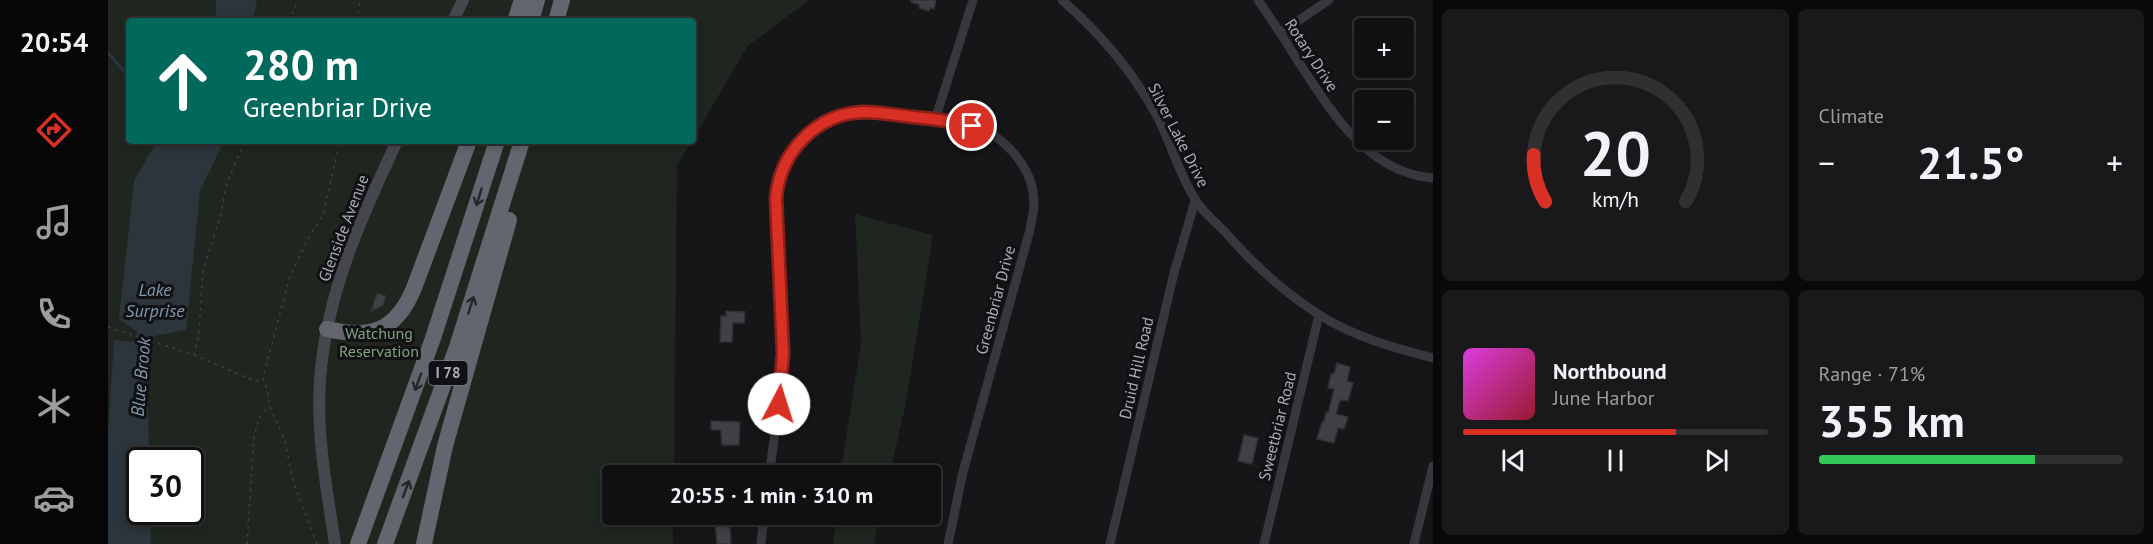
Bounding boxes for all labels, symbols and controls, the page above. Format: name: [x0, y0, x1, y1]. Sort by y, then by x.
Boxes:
street label: Rotary Drive: [1281, 15, 1343, 95]
map controls: [1354, 18, 1414, 150]
button: +: [1354, 18, 1414, 78]
text: 20:54: [20, 25, 88, 59]
text: 280 m: [243, 37, 359, 92]
icon: ahead: [144, 42, 222, 120]
street label: Silver Lake Drive: [1144, 79, 1214, 191]
text: Greenbriar Drive: [243, 90, 432, 124]
button: −: [1354, 90, 1414, 150]
pin: [946, 100, 997, 151]
text: Climate: [1819, 103, 1884, 129]
icon: directions: [33, 109, 75, 151]
icon: arrive: [955, 109, 988, 142]
text: 20: [1580, 112, 1651, 193]
text: 21.5°: [1917, 133, 2024, 191]
text: −: [1819, 141, 1835, 184]
text: +: [2106, 141, 2123, 184]
street label: Glenside Avenue: [313, 172, 373, 284]
text: km/h: [1592, 185, 1639, 213]
one-way arrow: [473, 187, 484, 206]
icon: music: [33, 201, 75, 243]
street label: Greenbriar Drive: [971, 243, 1019, 357]
water label: Lake Surprise: [125, 278, 185, 322]
icon: phone: [33, 293, 75, 335]
one-way arrow: [466, 296, 477, 315]
street label: Druid Hill Road: [1115, 315, 1157, 421]
park label: Watchung Reservation: [339, 323, 419, 361]
water label: Blue Brook: [126, 336, 155, 417]
text: Northbound: [1553, 357, 1667, 385]
road number: I 78: [428, 361, 468, 385]
text: Range · 71%: [1819, 361, 1925, 387]
street label: Sweetbriar Road: [1254, 369, 1300, 483]
one-way arrow: [411, 372, 422, 391]
position arrow: [747, 372, 811, 436]
icon: climate: [33, 385, 75, 427]
text: June Harbor: [1553, 385, 1655, 411]
text: 355 km: [1819, 391, 1965, 449]
icon: previous: [1497, 444, 1530, 477]
icon: pause: [1599, 444, 1632, 477]
icon: next: [1700, 444, 1733, 477]
speed limit sign: 30: [126, 447, 204, 525]
icon: car: [33, 477, 75, 519]
one-way arrow: [401, 481, 412, 499]
text: 20:55 · 1 min · 310 m: [670, 481, 873, 509]

